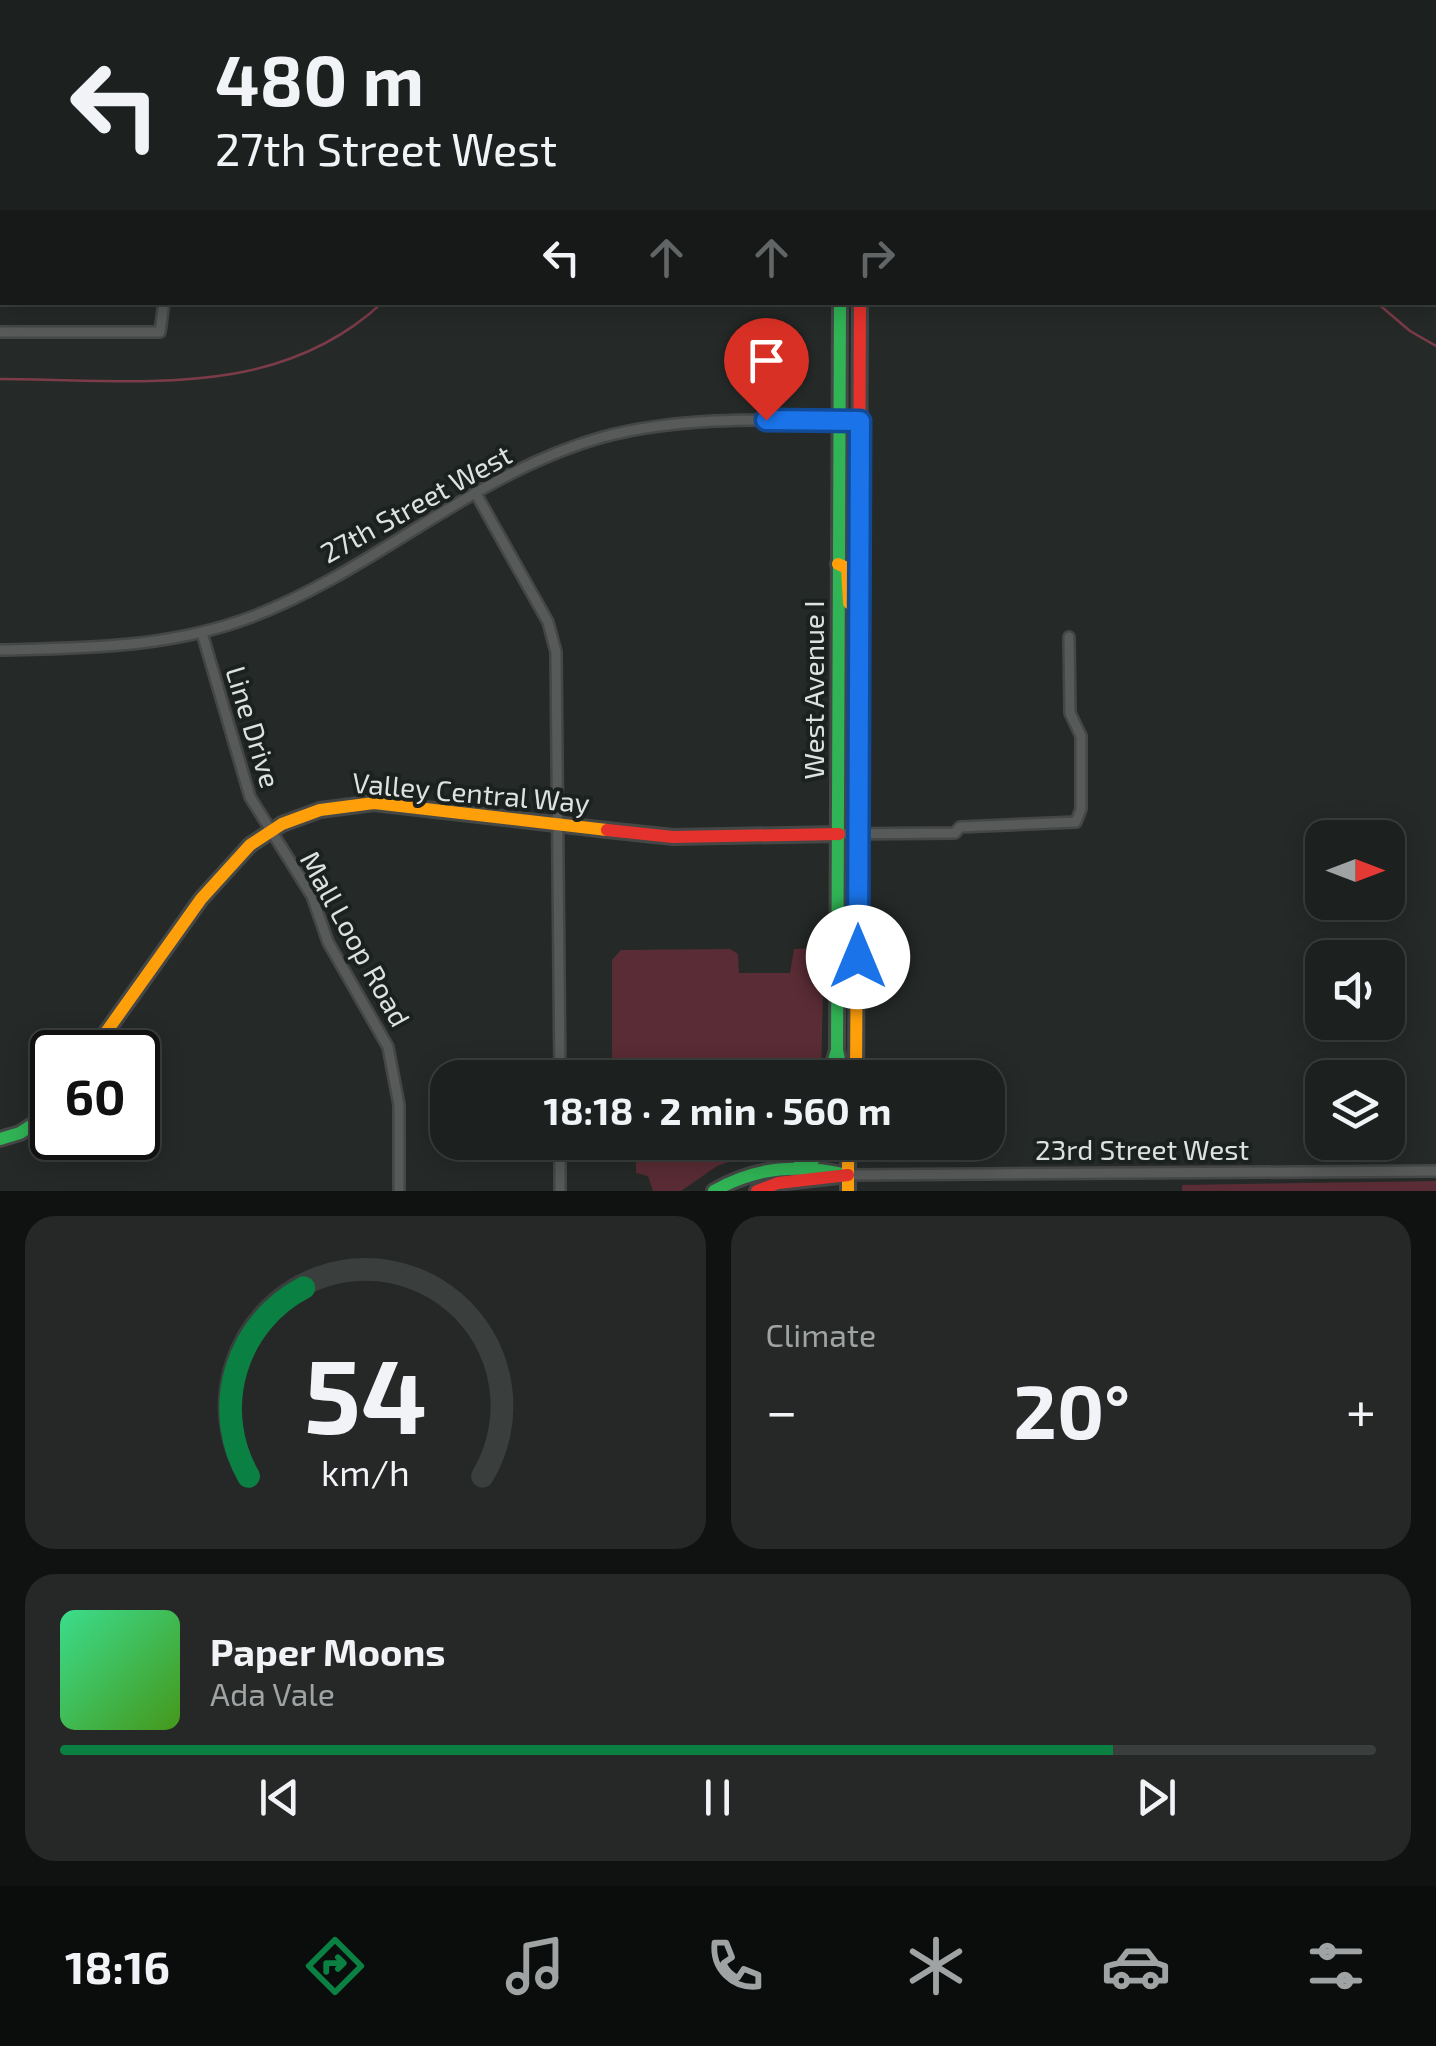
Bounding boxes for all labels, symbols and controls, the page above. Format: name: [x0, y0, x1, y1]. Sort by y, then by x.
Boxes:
text: 480 m: [215, 36, 424, 120]
icon: left: [50, 40, 180, 170]
text: 27th Street West: [215, 121, 557, 175]
icon: left: [534, 230, 589, 285]
icon: ahead: [639, 230, 694, 285]
icon: ahead: [744, 230, 799, 285]
icon: right: [849, 230, 904, 285]
pin: [724, 318, 809, 421]
icon: arrive: [739, 333, 794, 388]
street label: 27th Street West: [314, 437, 517, 570]
street label: West Avenue I: [796, 601, 830, 779]
street label: Line Drive: [219, 662, 289, 792]
street label: Valley Central Way: [351, 765, 591, 819]
north arrow: [1305, 820, 1405, 920]
map controls: [1305, 820, 1405, 1160]
street label: Mall Loop Road: [294, 845, 418, 1032]
position arrow: [806, 905, 910, 1009]
button: sound: [1305, 940, 1405, 1040]
speed limit sign: 60: [30, 1030, 160, 1160]
button: layers: [1305, 1060, 1405, 1160]
text: 18:18 · 2 min · 560 m: [543, 1087, 892, 1133]
street label: 23rd Street West: [1035, 1132, 1249, 1166]
text: Climate: [766, 1315, 876, 1353]
text: 54: [303, 1330, 427, 1455]
text: 20°: [1013, 1364, 1130, 1454]
text: −: [766, 1376, 798, 1442]
text: +: [1346, 1376, 1376, 1442]
text: km/h: [321, 1450, 410, 1493]
text: Paper Moons: [210, 1628, 446, 1674]
text: Ada Vale: [210, 1674, 335, 1712]
icon: previous: [252, 1770, 307, 1825]
icon: pause: [690, 1770, 745, 1825]
icon: next: [1129, 1770, 1184, 1825]
icon: directions: [300, 1931, 370, 2001]
icon: music: [500, 1931, 570, 2001]
icon: phone: [700, 1931, 770, 2001]
icon: climate: [901, 1931, 971, 2001]
icon: car: [1101, 1931, 1171, 2001]
icon: filters: [1301, 1931, 1371, 2001]
text: 18:16: [65, 1939, 170, 1993]

